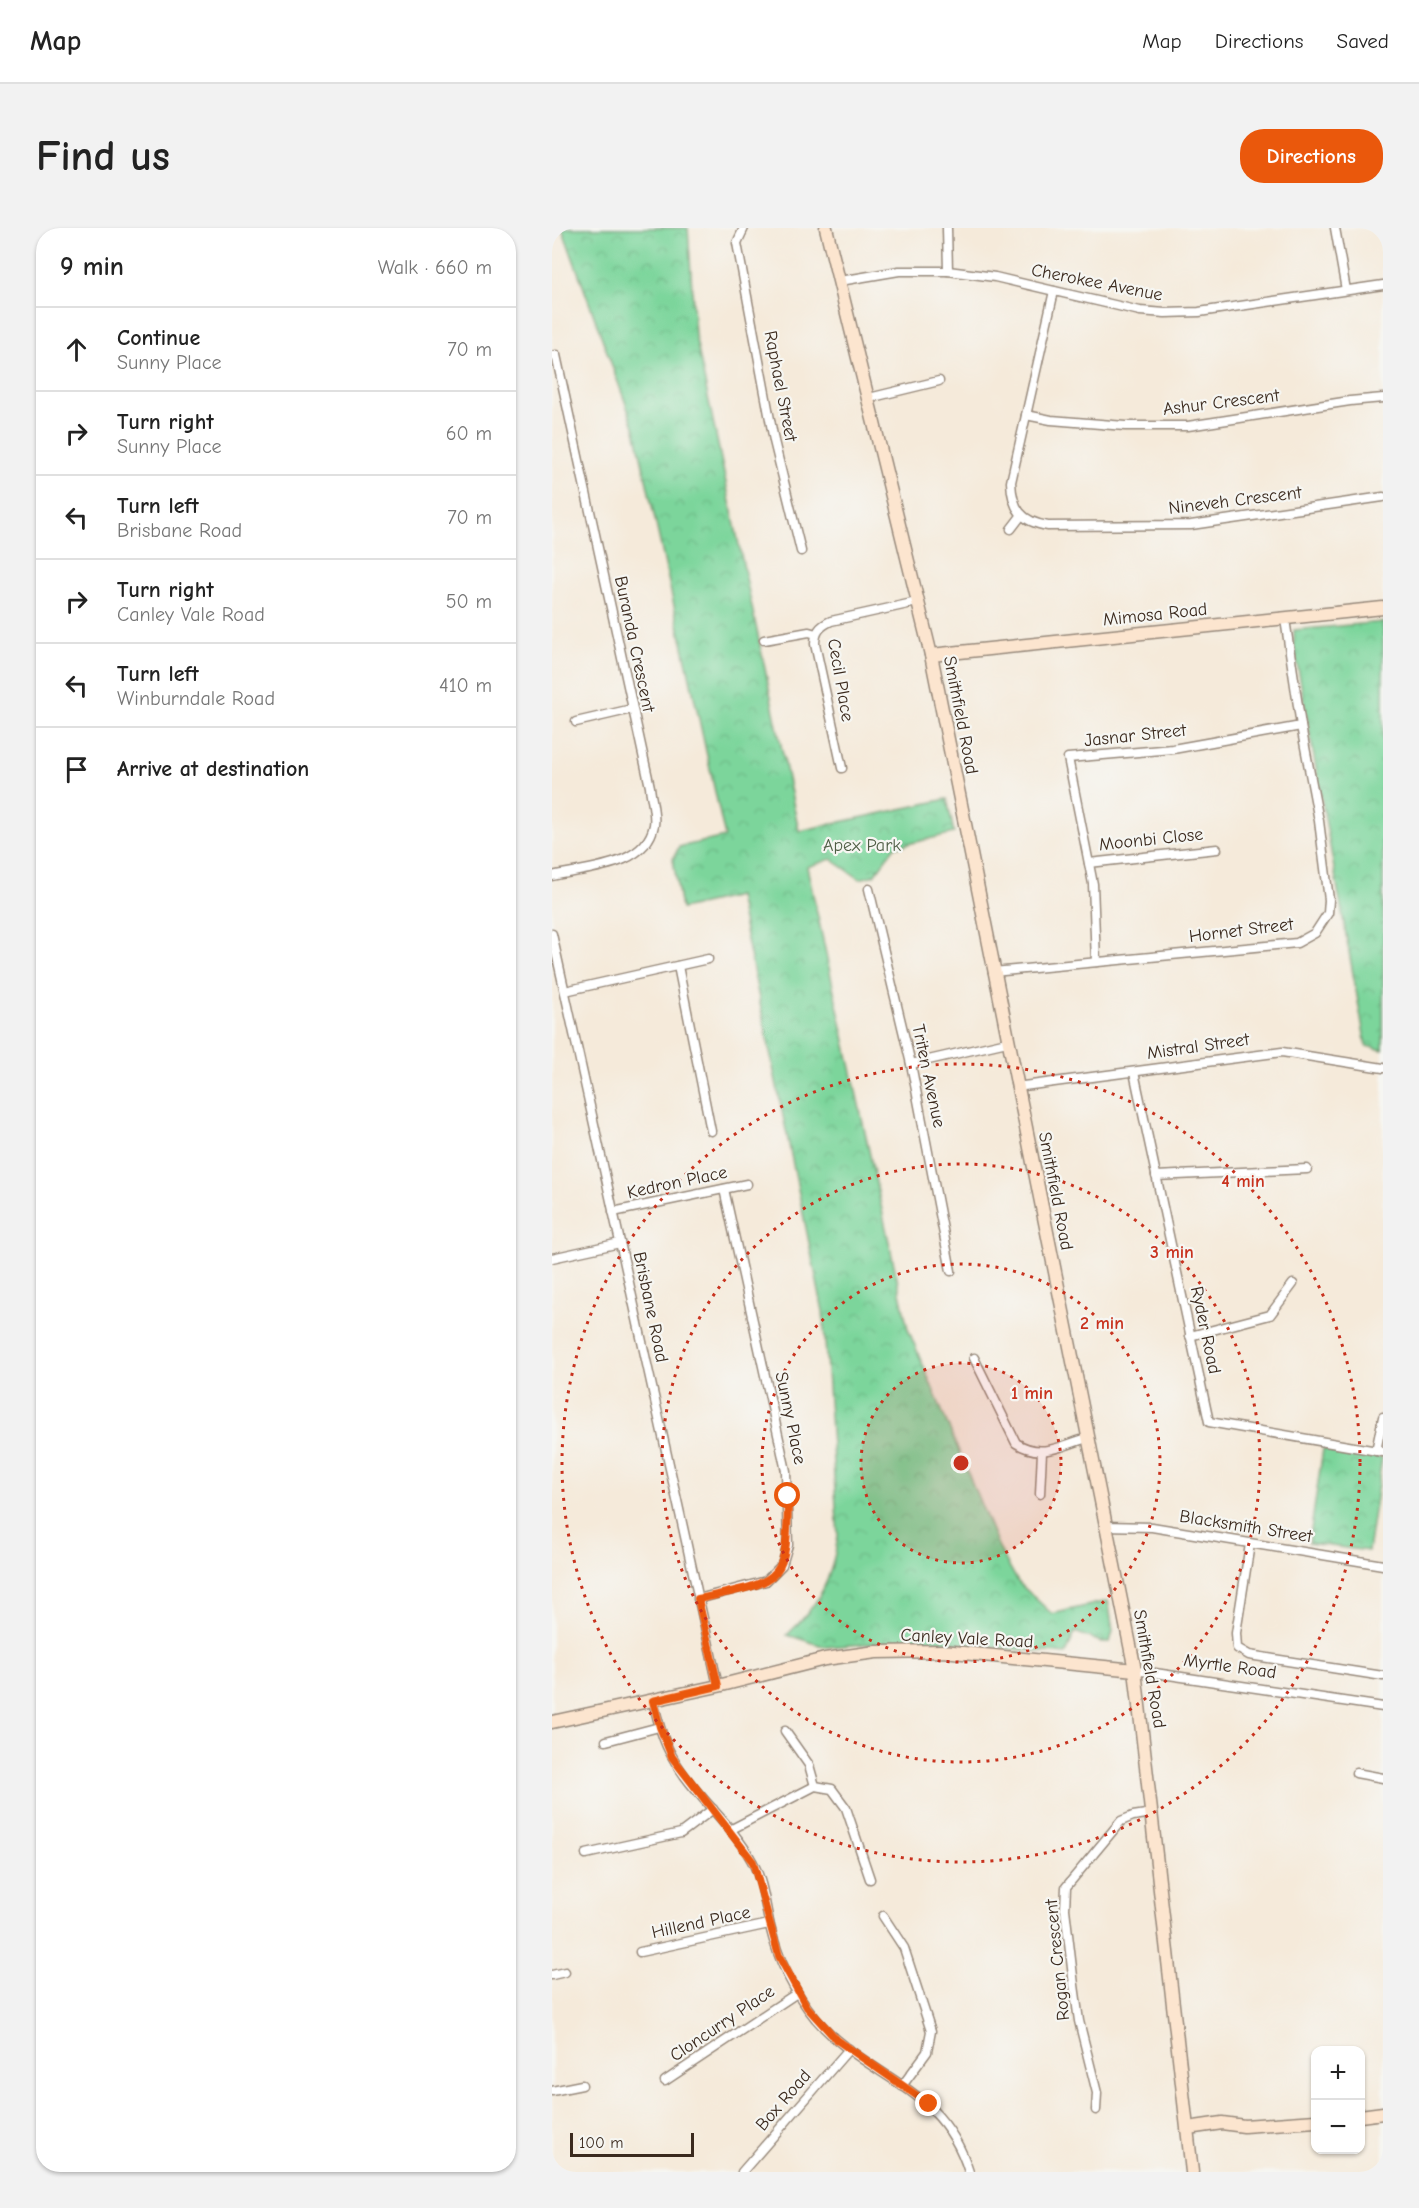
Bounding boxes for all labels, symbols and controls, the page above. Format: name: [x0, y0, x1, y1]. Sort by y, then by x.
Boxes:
text: Map: [30, 25, 81, 57]
text: Map: [1142, 29, 1182, 53]
text: Directions: [1215, 29, 1304, 53]
text: Saved: [1337, 29, 1389, 53]
button: Directions: [1240, 129, 1383, 183]
text: Find us: [36, 132, 170, 181]
text: 9 min: [60, 252, 124, 282]
text: Walk · 660 m: [378, 256, 492, 279]
street label: Cherokee Avenue: [1029, 259, 1164, 306]
text: Continue: [117, 325, 200, 351]
street label: Raphael Street: [759, 329, 802, 444]
icon: ahead: [60, 333, 93, 366]
text: 70 m: [447, 338, 492, 361]
text: Sunny Place: [117, 351, 222, 374]
street label: Ashur Crescent: [1162, 385, 1281, 420]
text: Turn right: [117, 409, 214, 435]
icon: right: [60, 417, 93, 450]
text: 60 m: [446, 422, 492, 445]
text: Sunny Place: [117, 435, 222, 458]
street label: Nineveh Crescent: [1167, 482, 1304, 519]
text: Turn left: [117, 493, 199, 519]
icon: left: [60, 501, 93, 534]
text: 70 m: [447, 506, 492, 529]
text: Brisbane Road: [117, 519, 242, 542]
street label: Buranda Crescent: [610, 574, 659, 715]
text: Turn right: [117, 577, 214, 603]
icon: right: [60, 585, 93, 618]
text: 50 m: [446, 590, 492, 613]
street label: Mimosa Road: [1102, 599, 1208, 630]
text: Canley Vale Road: [117, 603, 265, 626]
street label: Cecil Place: [823, 637, 858, 723]
street label: Smithfield Road: [939, 654, 982, 776]
text: Turn left: [117, 661, 199, 687]
icon: left: [60, 669, 93, 702]
text: 410 m: [439, 674, 492, 697]
text: Winburndale Road: [117, 687, 275, 710]
street label: Jasnar Street: [1083, 720, 1188, 751]
icon: arrive: [60, 753, 93, 786]
text: Arrive at destination: [117, 756, 309, 782]
street label: Moonbi Close: [1098, 824, 1204, 855]
park label: Apex Park: [823, 835, 901, 856]
street label: Hornet Street: [1188, 914, 1295, 947]
street label: Triten Avenue: [907, 1023, 950, 1130]
street label: Mistral Street: [1146, 1029, 1251, 1064]
street label: Smithfield Road: [1034, 1130, 1077, 1252]
street label: Kedron Place: [625, 1162, 729, 1203]
text: 4 min: [1221, 1171, 1265, 1192]
text: 3 min: [1150, 1242, 1194, 1263]
street label: Brisbane Road: [629, 1250, 672, 1364]
street label: Ryder Road: [1186, 1284, 1225, 1376]
text: 2 min: [1080, 1313, 1124, 1334]
street label: Sunny Place: [770, 1370, 811, 1466]
text: 1 min: [1011, 1383, 1053, 1404]
centre of rings: [951, 1453, 971, 1473]
route start: [774, 1482, 800, 1508]
street label: Blacksmith Street: [1178, 1506, 1315, 1547]
street label: Smithfield Road: [1129, 1608, 1170, 1730]
street label: Canley Vale Road: [900, 1625, 1034, 1652]
street label: Myrtle Road: [1182, 1650, 1278, 1683]
street label: Rogan Crescent: [1041, 1897, 1074, 2022]
street label: Hillend Place: [650, 1902, 752, 1943]
street label: Cloncurry Place: [666, 1981, 779, 2066]
map controls: [1311, 2046, 1365, 2154]
button: +: [1311, 2046, 1365, 2100]
street label: Box Road: [751, 2066, 815, 2135]
route end: [915, 2090, 941, 2116]
button: −: [1311, 2100, 1365, 2154]
scale bar: [570, 2130, 694, 2158]
text: 100 m: [579, 2134, 623, 2152]

